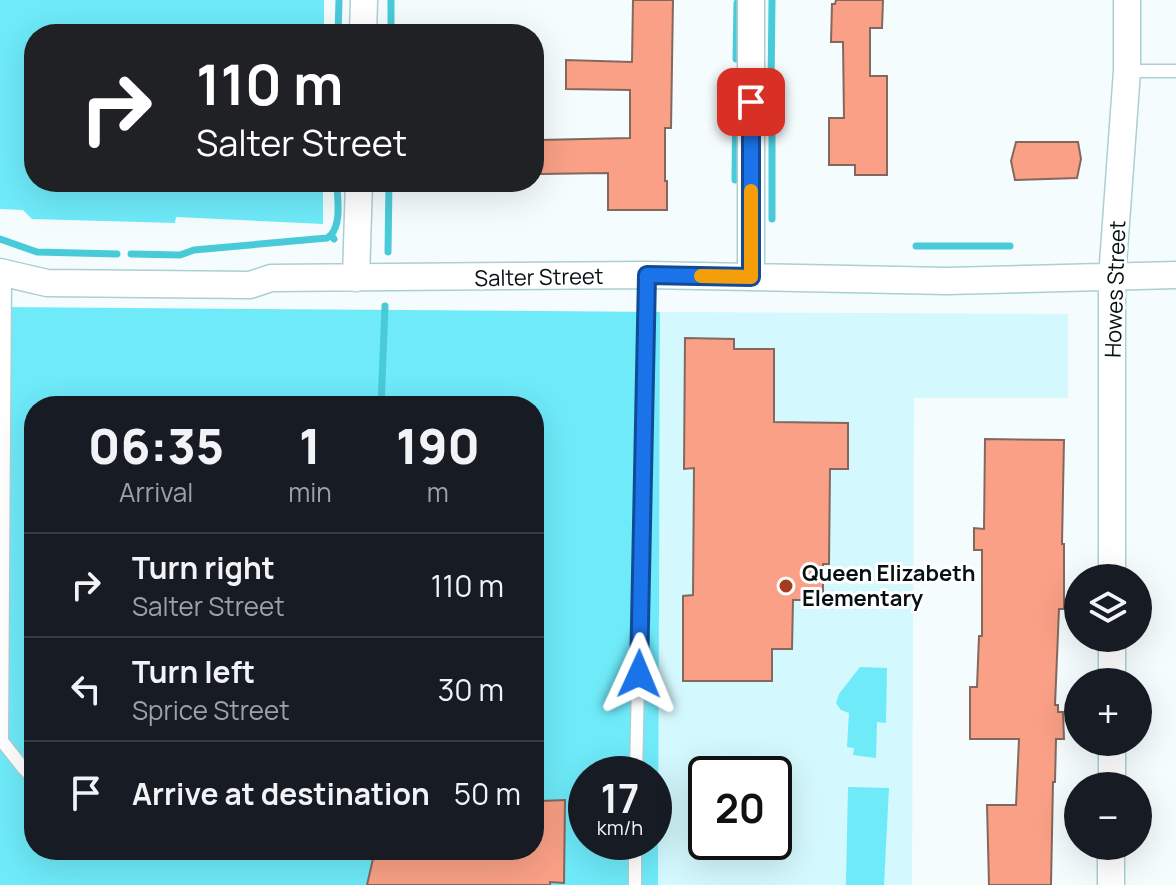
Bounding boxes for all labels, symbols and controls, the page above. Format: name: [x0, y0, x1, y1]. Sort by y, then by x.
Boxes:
text: 110 m: [196, 45, 343, 122]
icon: right: [64, 56, 168, 160]
pin: [717, 68, 785, 136]
icon: arrive: [729, 80, 773, 124]
text: Salter Street: [196, 118, 407, 167]
street label: Howes Street: [1098, 220, 1132, 358]
street label: Salter Street: [474, 261, 604, 293]
text: 06:35: [88, 413, 224, 478]
text: 1: [299, 413, 321, 478]
text: 190: [396, 413, 480, 478]
text: Arrival: [119, 474, 193, 510]
text: min: [288, 474, 332, 510]
text: m: [427, 474, 449, 510]
text: Turn right: [132, 547, 275, 588]
place label: Queen Elizabeth Elementary: [802, 558, 976, 613]
icon: right: [64, 563, 108, 607]
map controls: [1064, 564, 1152, 860]
button: layers: [1064, 564, 1152, 652]
text: 110 m: [431, 565, 504, 606]
marker: Queen Elizabeth Elementary: [777, 577, 795, 595]
text: Salter Street: [132, 588, 285, 624]
position arrow: [597, 632, 681, 716]
text: Turn left: [132, 651, 255, 692]
icon: left: [64, 667, 108, 711]
button: +: [1064, 668, 1152, 756]
text: 30 m: [438, 669, 504, 710]
text: Sprice Street: [132, 692, 290, 728]
speed limit sign: 20: [688, 756, 792, 860]
text: 17: [601, 770, 639, 825]
icon: arrive: [64, 771, 108, 815]
button: −: [1064, 772, 1152, 860]
text: Arrive at destination: [132, 773, 430, 814]
text: 50 m: [454, 773, 521, 814]
text: km/h: [597, 814, 643, 841]

